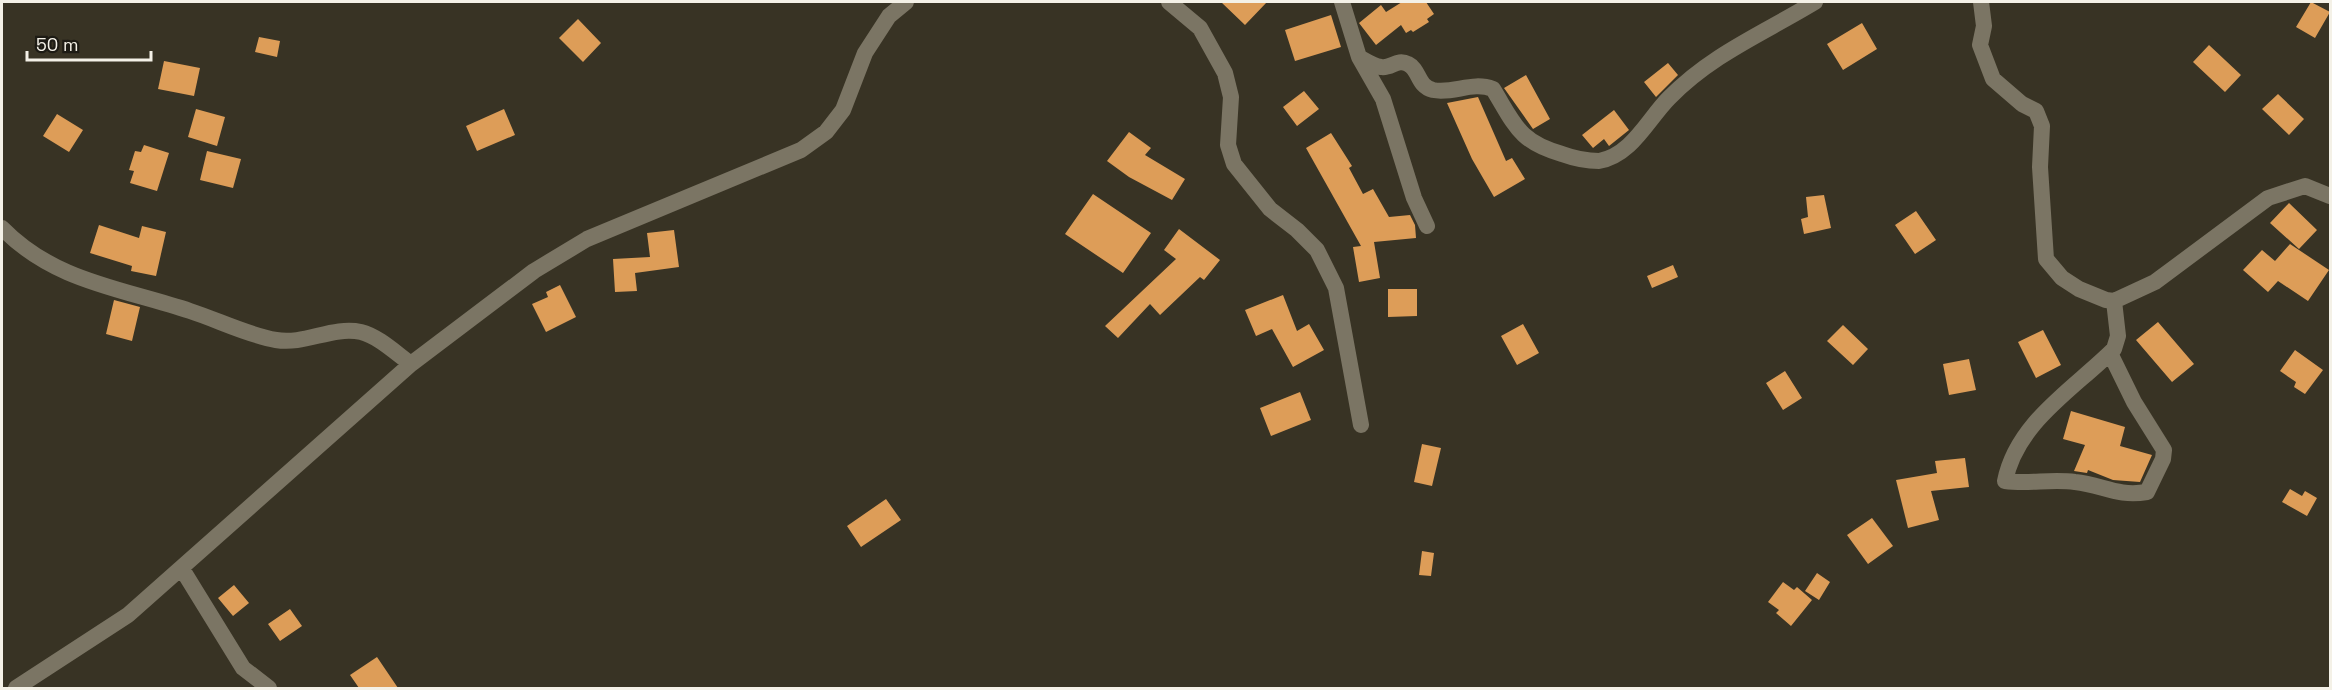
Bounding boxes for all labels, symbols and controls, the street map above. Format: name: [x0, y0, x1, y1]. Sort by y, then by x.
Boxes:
scale bar: [27, 24, 152, 62]
text: 50 m: [36, 33, 78, 56]

